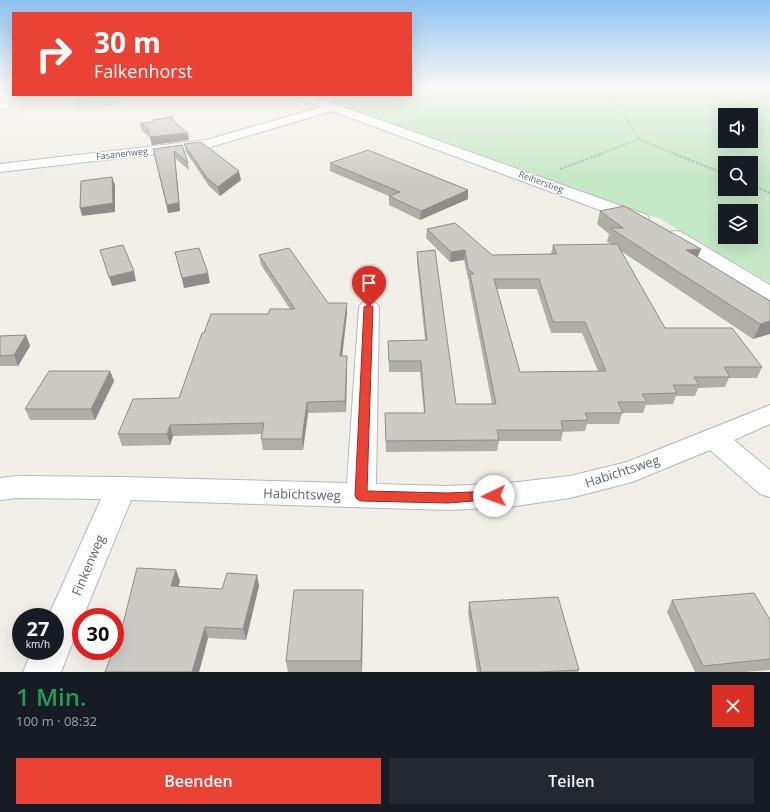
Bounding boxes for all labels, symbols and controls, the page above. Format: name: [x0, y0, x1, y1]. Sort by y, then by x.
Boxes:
text: 30 m: [94, 23, 161, 61]
icon: right: [28, 28, 80, 80]
text: Falkenhorst: [94, 59, 193, 83]
map controls: [718, 108, 758, 244]
button: sound: [718, 108, 758, 148]
street label: Fasanenweg: [95, 144, 149, 163]
button: search: [718, 156, 758, 196]
street label: Reiherstieg: [517, 167, 566, 196]
button: layers: [718, 204, 758, 244]
pin: [352, 266, 386, 307]
icon: arrive: [358, 272, 380, 294]
street label: Habichtsweg: [582, 450, 662, 492]
position arrow: [473, 475, 515, 517]
street label: Habichtsweg: [263, 484, 341, 504]
street label: Finkenweg: [67, 532, 109, 598]
speed limit sign: 30: [72, 608, 124, 660]
text: 27: [27, 615, 49, 642]
text: km/h: [26, 637, 50, 651]
text: 1 Min.: [16, 680, 87, 713]
button: close: [712, 685, 754, 727]
text: 100 m · 08:32: [16, 712, 97, 730]
button: Beenden: [16, 758, 381, 804]
button: Teilen: [389, 758, 754, 804]

